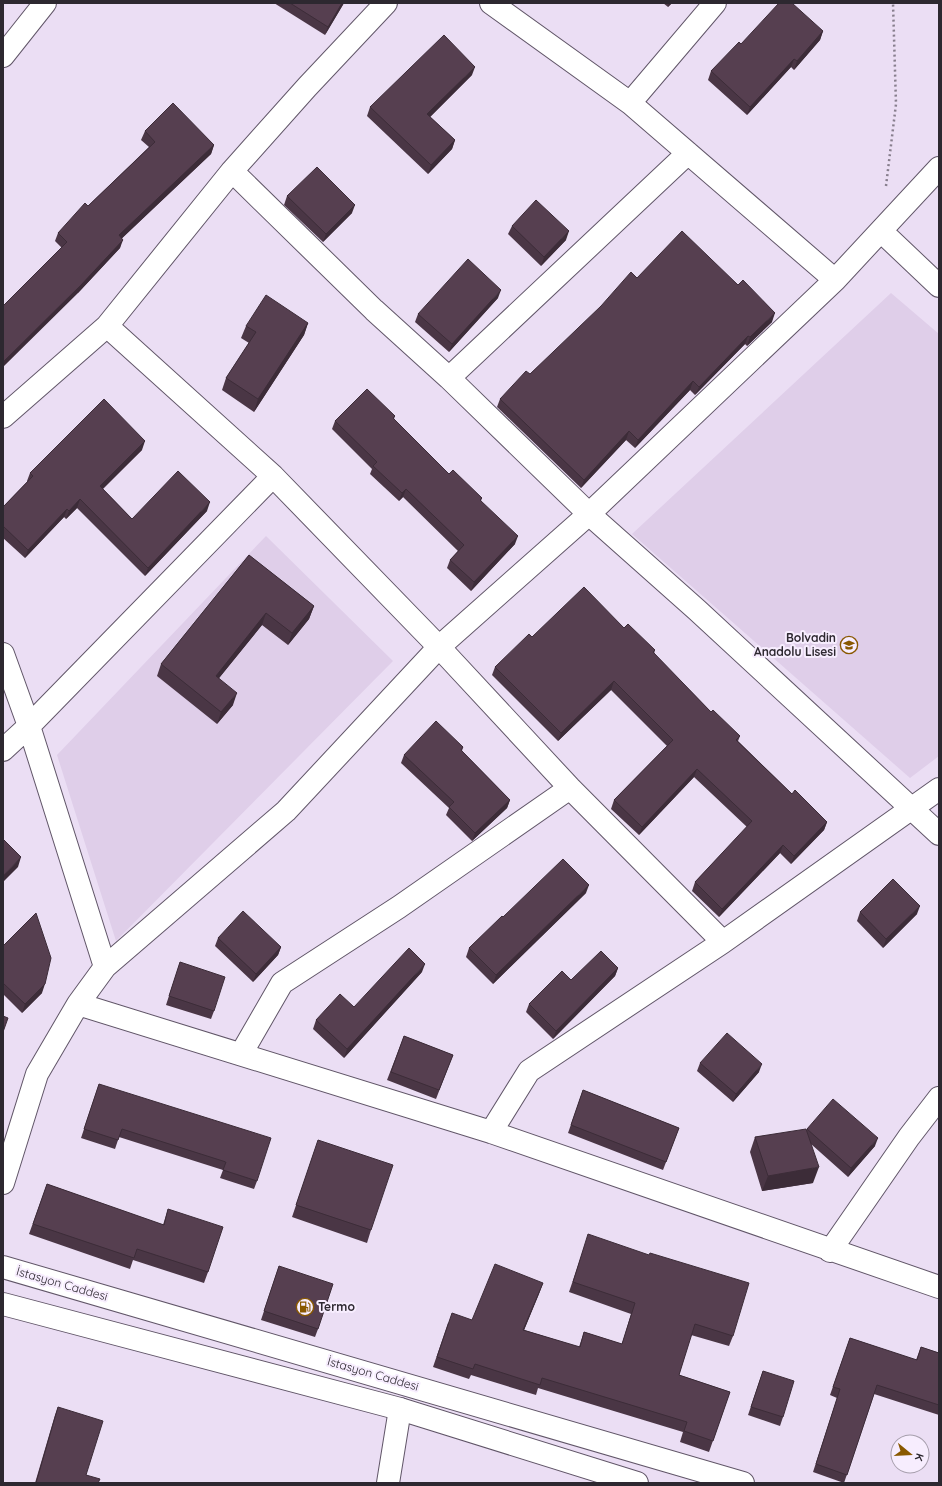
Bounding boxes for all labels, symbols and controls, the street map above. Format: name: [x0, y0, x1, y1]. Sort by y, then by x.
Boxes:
place label: Bolvadin Anadolu Lisesi: [754, 630, 836, 659]
school or university icon: Bolvadin Anadolu Lisesi: [839, 635, 859, 655]
street label: İstasyon Caddesi: [15, 1263, 110, 1304]
fuel station icon: Termo: [295, 1297, 315, 1317]
place label: Termo: [318, 1299, 355, 1314]
street label: İstasyon Caddesi: [326, 1353, 421, 1394]
north arrow: [890, 1434, 930, 1474]
text: K: [912, 1451, 927, 1463]

